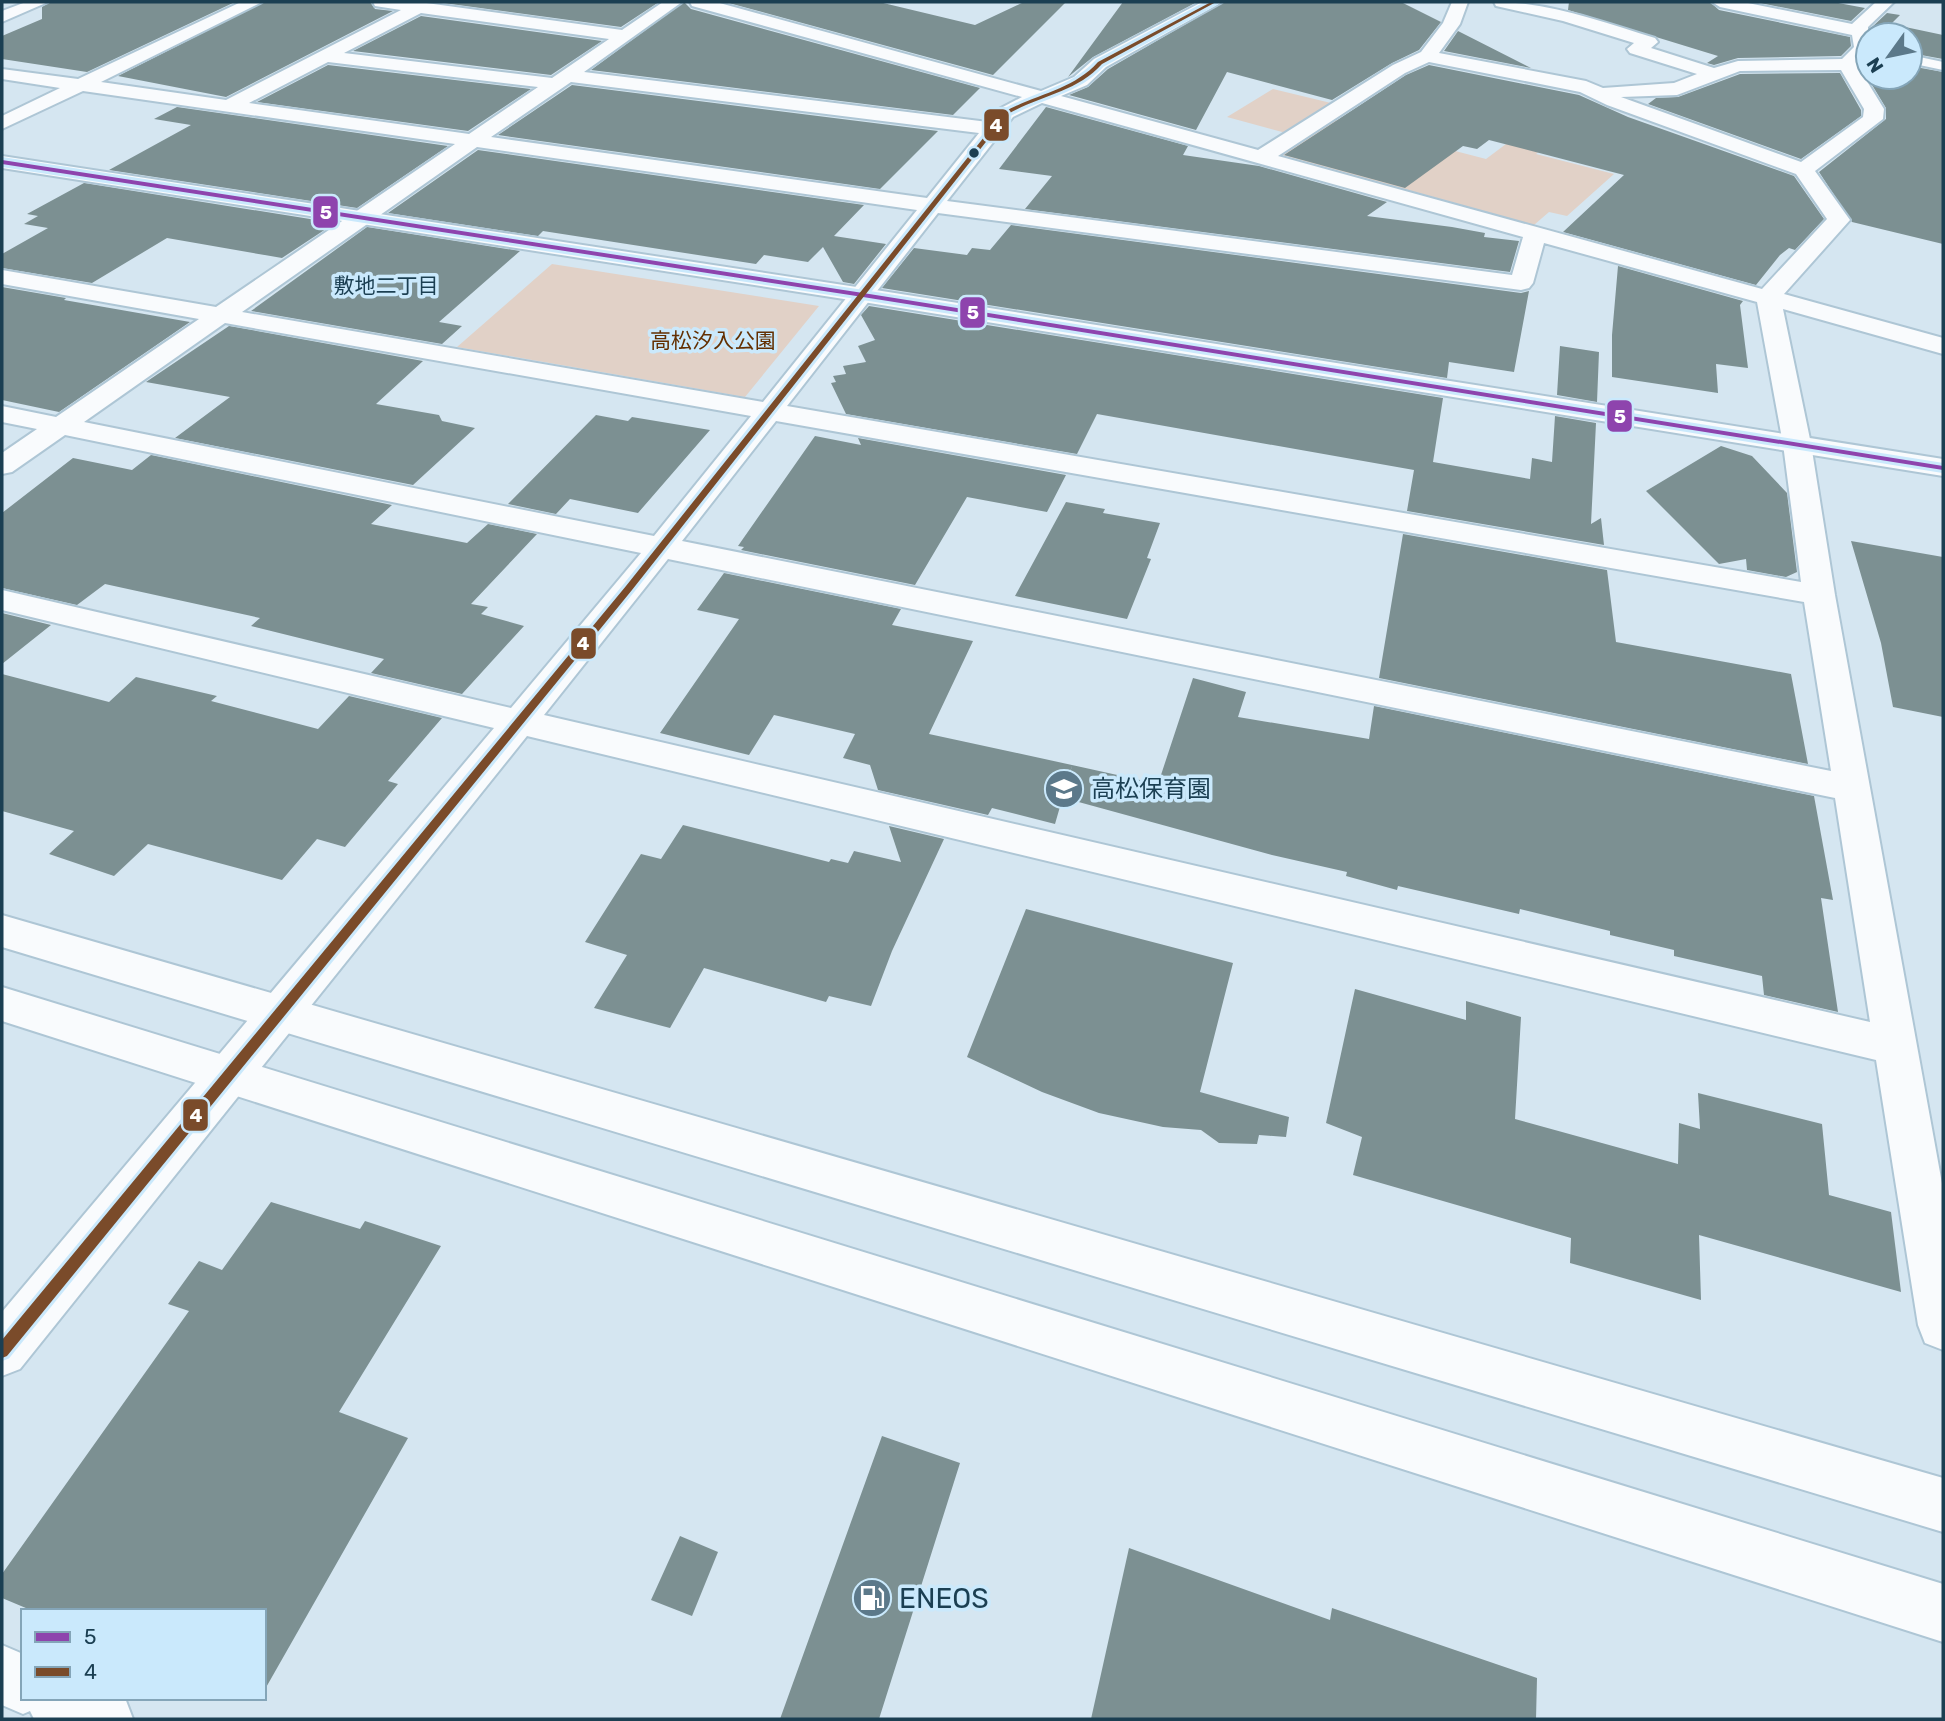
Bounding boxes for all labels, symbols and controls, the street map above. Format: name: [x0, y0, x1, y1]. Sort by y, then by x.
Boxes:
north arrow: [1854, 21, 1924, 91]
text: N: [1862, 53, 1889, 77]
line badge: 4: [983, 108, 1010, 142]
text: 4: [990, 114, 1003, 137]
unlabelled marker: [967, 146, 981, 160]
line badge: 5: [312, 195, 339, 229]
text: 5: [320, 201, 332, 224]
district label: 敷地二丁目: [334, 273, 439, 298]
line badge: 5: [959, 296, 986, 329]
text: 5: [967, 301, 979, 324]
park label: 高松汐入公園: [650, 328, 776, 353]
line badge: 5: [1606, 399, 1633, 433]
text: 5: [1614, 405, 1626, 428]
line badge: 4: [570, 627, 597, 660]
text: 4: [577, 632, 590, 655]
school or university icon: 高松保育園: [1043, 768, 1085, 810]
place label: 高松保育園: [1091, 775, 1211, 803]
line badge: 4: [182, 1098, 209, 1132]
text: 4: [190, 1104, 203, 1127]
fuel station icon: ENEOS: [851, 1577, 893, 1619]
place label: ENEOS: [899, 1582, 989, 1615]
legend: [21, 1609, 266, 1700]
text: 5: [84, 1624, 96, 1649]
text: 4: [84, 1659, 97, 1684]

